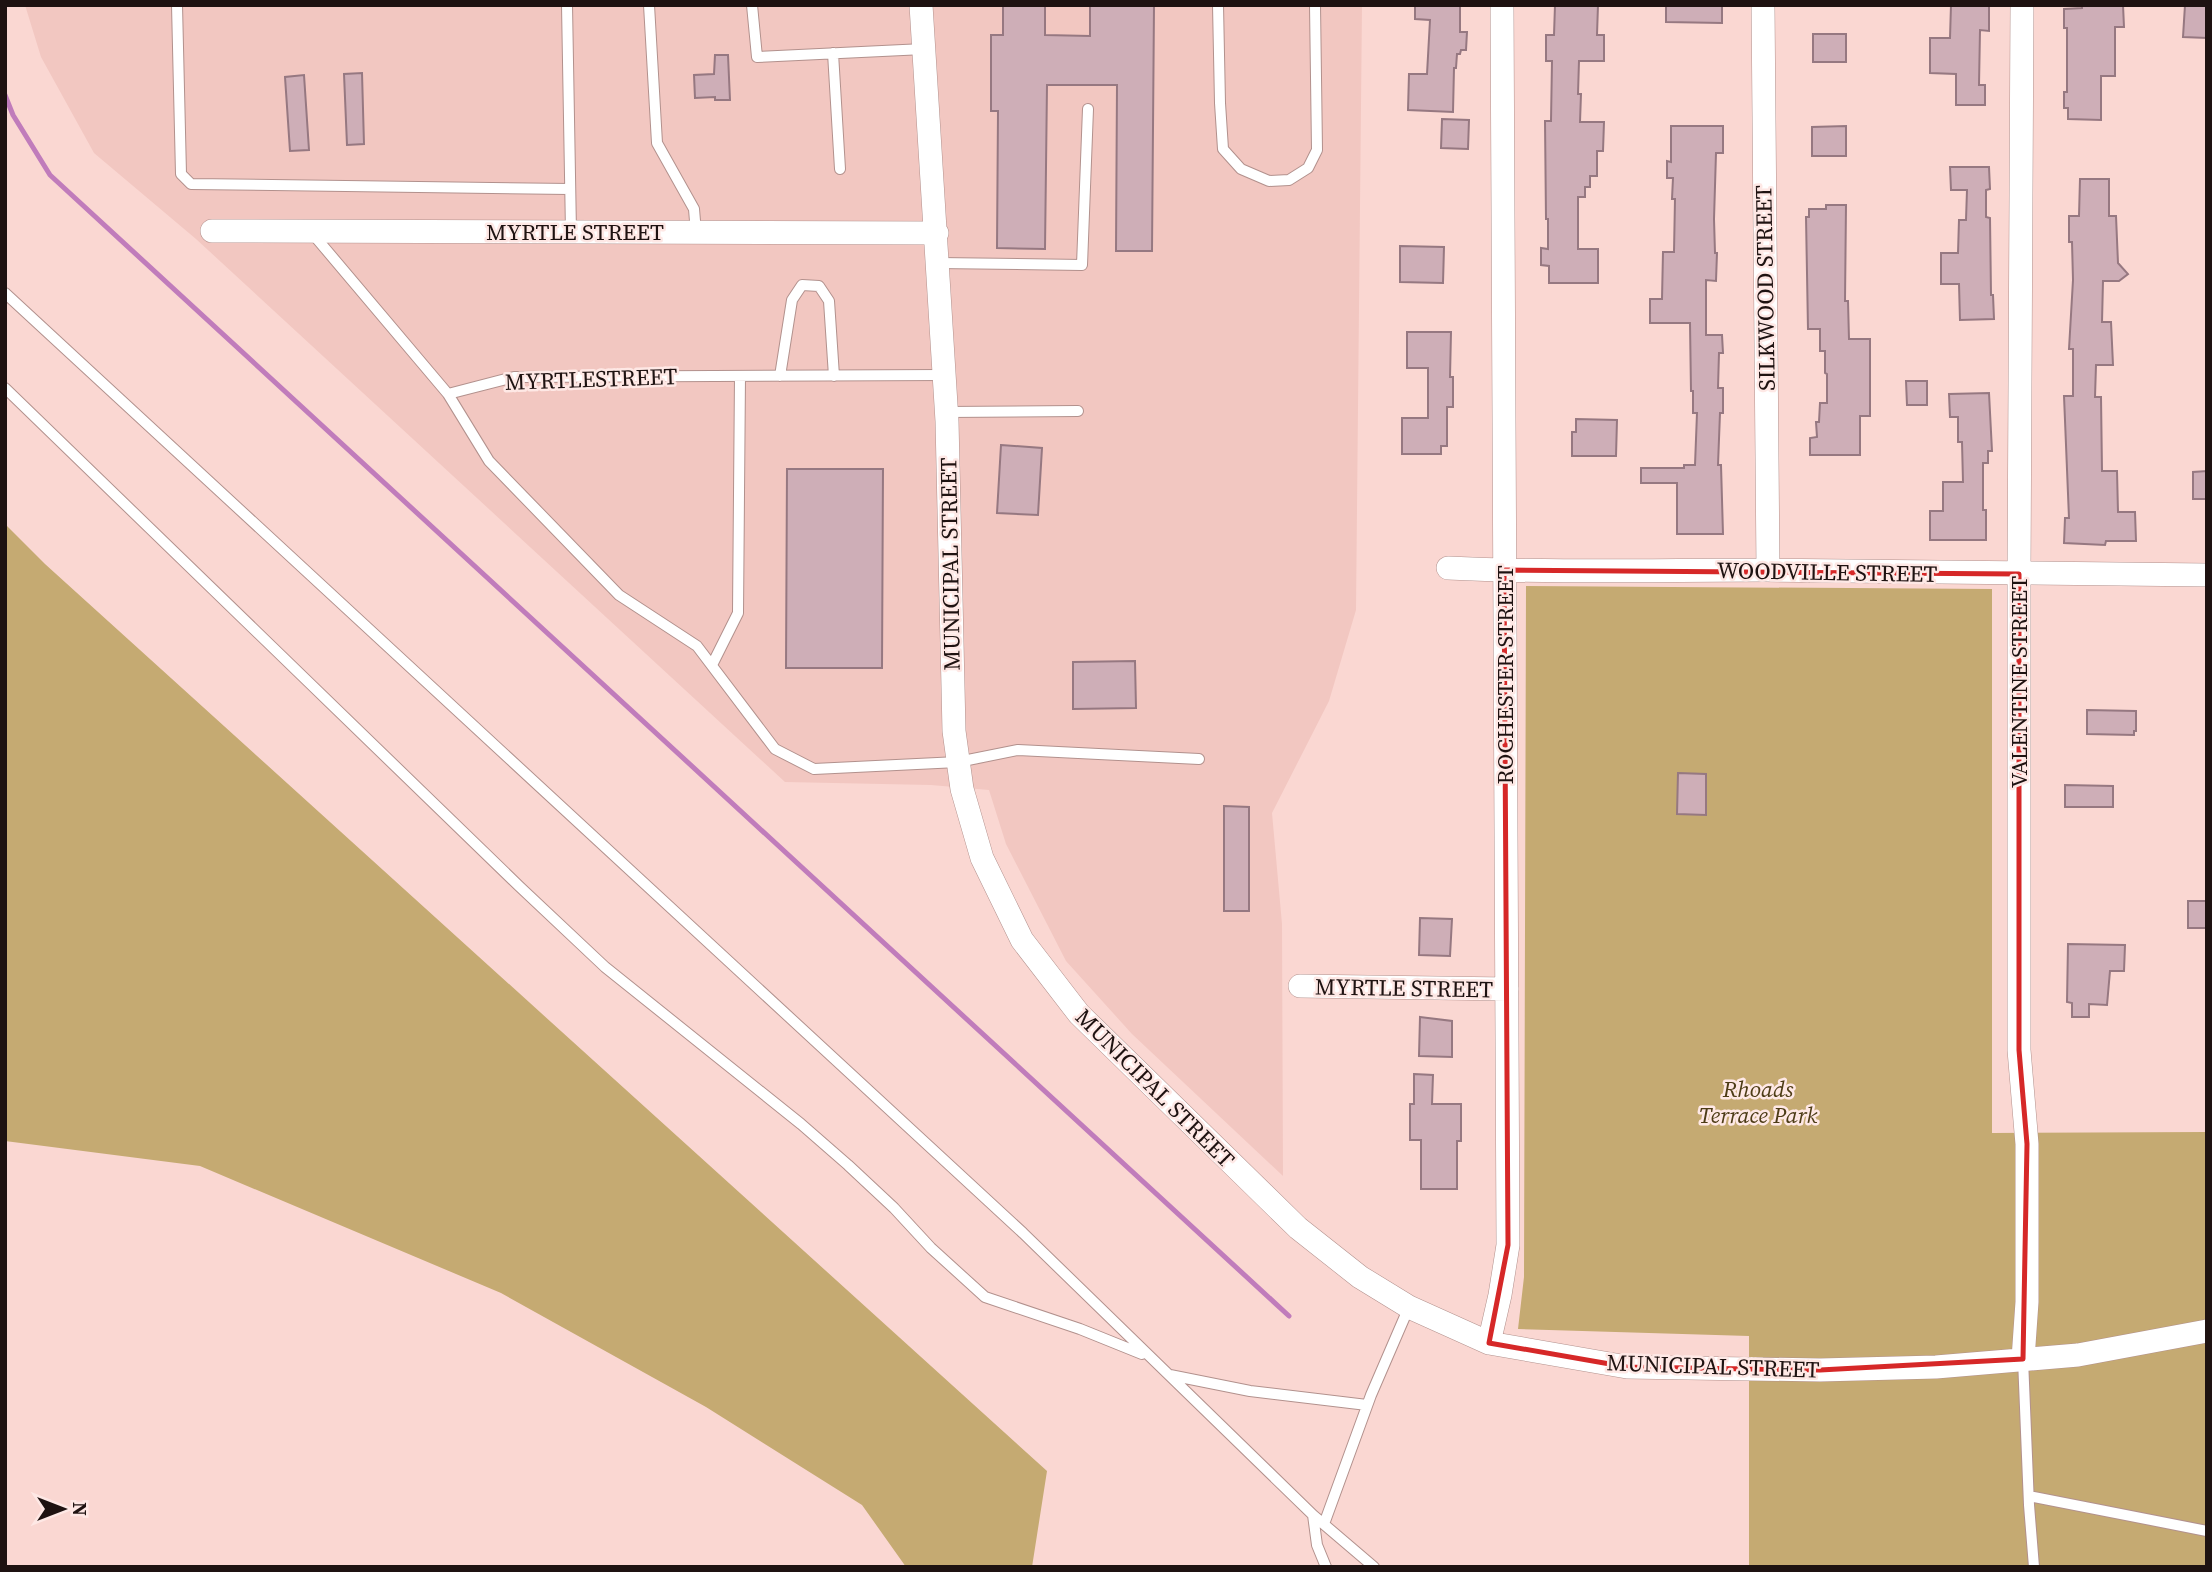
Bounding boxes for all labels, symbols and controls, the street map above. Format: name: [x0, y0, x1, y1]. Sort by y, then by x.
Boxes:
street label: SILKWOOD STREET: [1747, 185, 1783, 391]
street label: MYRTLE STREET: [486, 216, 664, 248]
street label: MYRTLESTREET: [504, 360, 678, 398]
street label: MUNICIPAL STREET: [932, 457, 968, 671]
street label: WOODVILLE STREET: [1717, 554, 1938, 590]
street label: ROCHESTER STREET: [1489, 565, 1521, 785]
street label: VALENTINE STREET: [2003, 576, 2035, 788]
street label: MYRTLE STREET: [1315, 970, 1493, 1006]
street label: MUNICIPAL STREET: [1068, 1001, 1242, 1175]
park label: Rhoads Terrace Park: [1699, 1073, 1818, 1131]
street label: MUNICIPAL STREET: [1606, 1346, 1820, 1386]
north arrow: [28, 1474, 98, 1544]
text: N: [67, 1502, 93, 1516]

